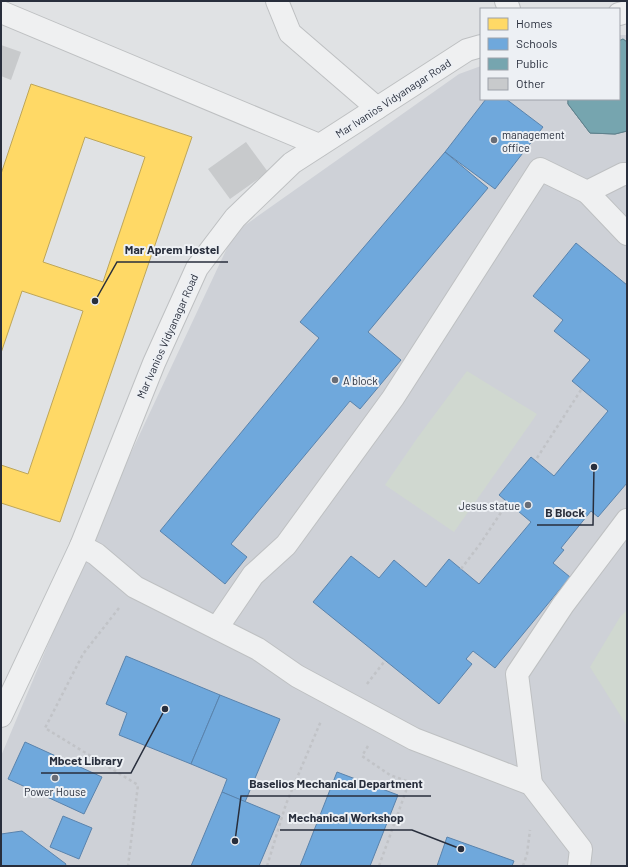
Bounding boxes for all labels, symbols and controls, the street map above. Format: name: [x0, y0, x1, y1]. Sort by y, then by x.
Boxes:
legend: [480, 8, 620, 100]
text: Homes: [516, 16, 553, 30]
text: Schools: [516, 36, 557, 50]
street label: Mar Ivanios Vidyanagar Road: [333, 56, 453, 140]
text: Public: [516, 56, 548, 70]
text: Other: [516, 76, 546, 90]
place label: management office: [502, 128, 565, 154]
marker: management office: [489, 135, 499, 145]
callout: Mar Aprem Hostel: [117, 238, 228, 262]
text: Mar Aprem Hostel: [125, 242, 219, 256]
street label: Mar Ivanios Vidyanagar Road: [134, 272, 200, 400]
place label: A block: [343, 374, 378, 387]
marker: A block: [330, 375, 340, 385]
place label: Jesus statue: [459, 499, 520, 512]
marker: Jesus statue: [523, 500, 533, 510]
callout: B Block: [537, 501, 593, 525]
text: B Block: [545, 505, 585, 519]
callout: Mbcet Library: [41, 749, 131, 773]
text: Mbcet Library: [49, 753, 123, 767]
callout: Baselios Mechanical Department: [241, 772, 431, 796]
marker: Power House: [50, 773, 60, 783]
text: Baselios Mechanical Department: [249, 776, 423, 790]
place label: Power House: [24, 785, 86, 798]
callout: Mechanical Workshop: [280, 806, 412, 830]
text: Mechanical Workshop: [288, 810, 404, 824]

